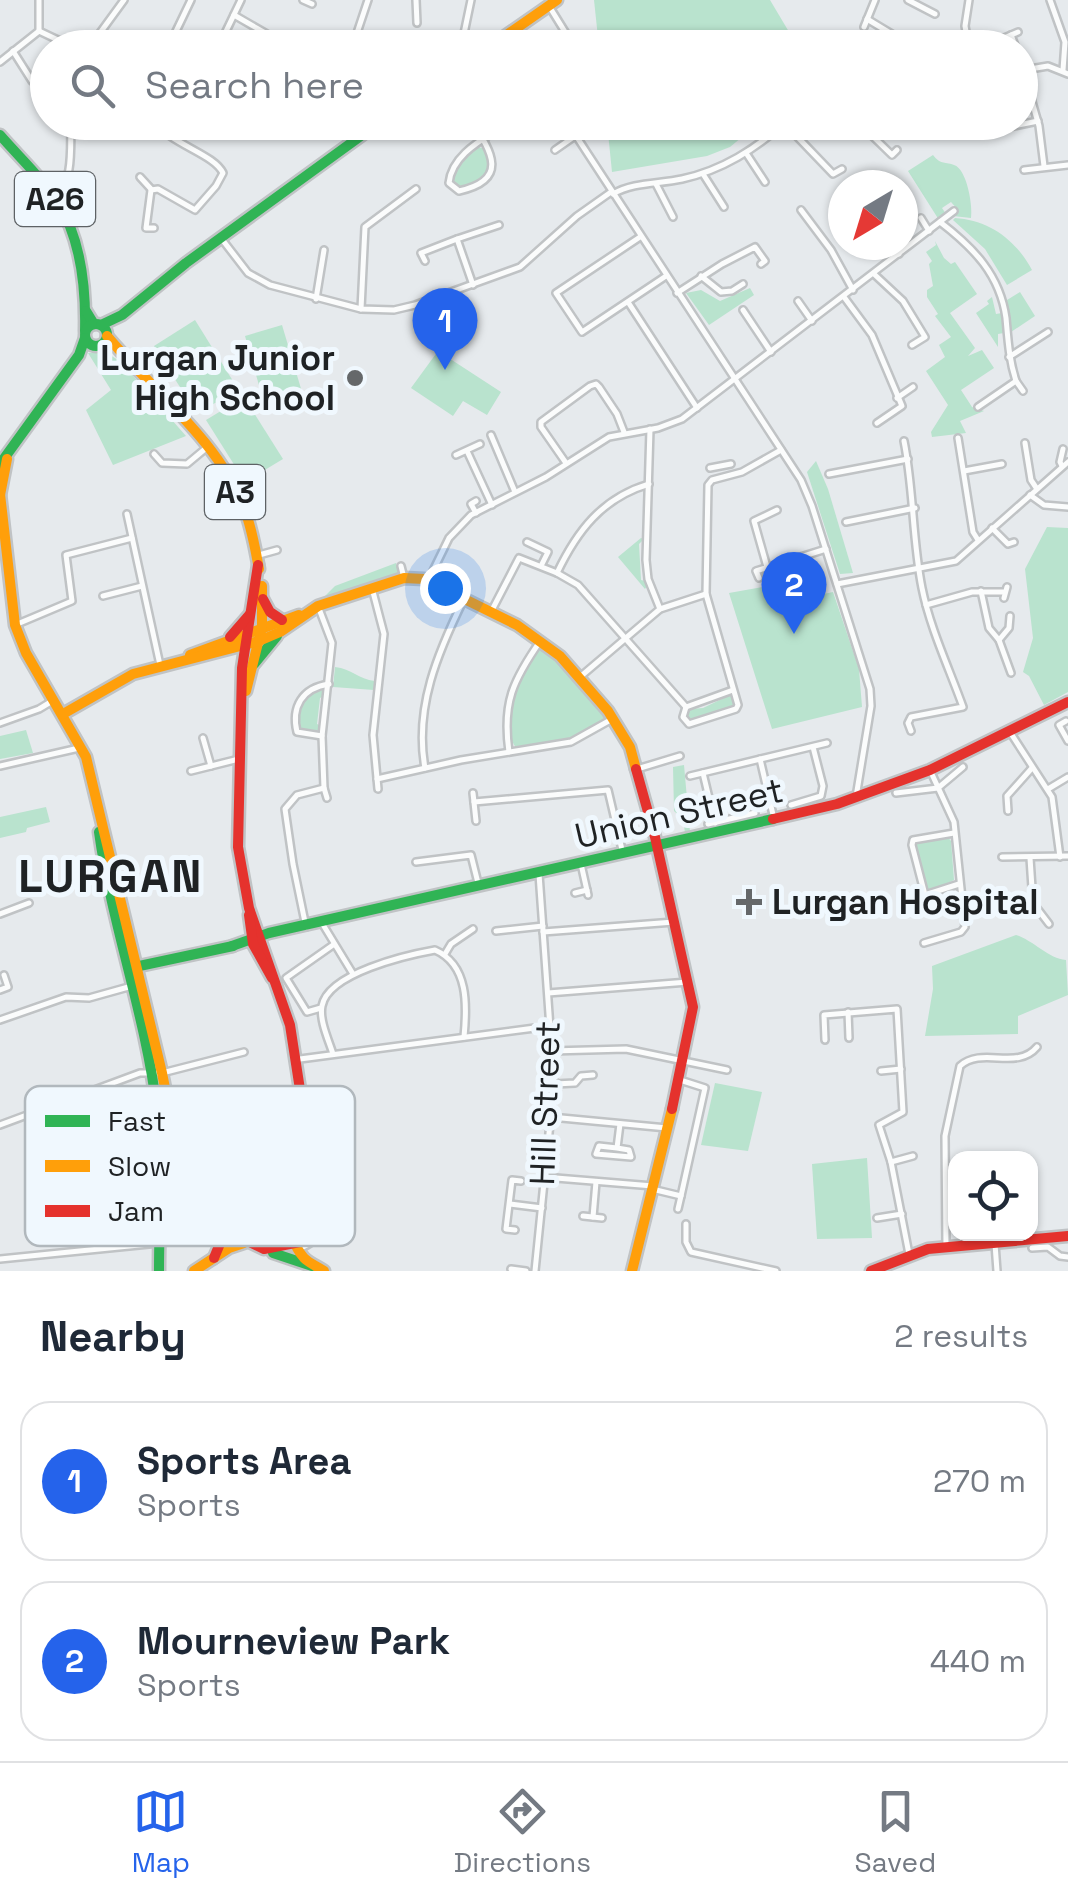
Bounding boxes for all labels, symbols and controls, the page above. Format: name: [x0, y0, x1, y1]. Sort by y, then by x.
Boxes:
search box: [30, 30, 1038, 140]
icon: search: [65, 58, 120, 113]
text: Search here: [145, 61, 364, 109]
north arrow: [828, 170, 918, 260]
road number: A26: [15, 172, 95, 226]
pin: 1: [412, 288, 478, 370]
place label: Lurgan Junior High School: [100, 336, 335, 420]
marker: Lurgan Junior High School: [344, 367, 366, 389]
road number: A3: [205, 465, 265, 519]
pin: 2: [762, 552, 826, 634]
your location: [420, 563, 471, 614]
street label: Union Street: [571, 768, 787, 858]
district label: LURGAN: [18, 848, 204, 905]
place label: Lurgan Hospital: [772, 880, 1039, 924]
marker: Lurgan Hospital: [736, 889, 762, 915]
street label: Hill Street: [520, 1020, 570, 1186]
legend: [25, 1086, 355, 1246]
text: Fast: [108, 1103, 166, 1139]
text: Slow: [108, 1148, 171, 1184]
map controls: [948, 1151, 1038, 1241]
button: locate: [948, 1151, 1038, 1241]
text: Jam: [108, 1193, 164, 1229]
text: Nearby: [40, 1310, 186, 1363]
text: 2 results: [894, 1316, 1028, 1356]
text: Sports Area: [137, 1437, 351, 1485]
text: 1: [67, 1461, 82, 1501]
text: 270 m: [933, 1461, 1026, 1501]
text: Sports: [137, 1485, 241, 1525]
text: Mourneview Park: [137, 1617, 450, 1665]
text: 2: [65, 1641, 84, 1681]
text: 440 m: [930, 1641, 1026, 1681]
text: Sports: [137, 1665, 241, 1705]
tab: Map: [132, 1784, 190, 1880]
tab: Directions: [454, 1784, 591, 1880]
tab: Saved: [855, 1784, 936, 1880]

